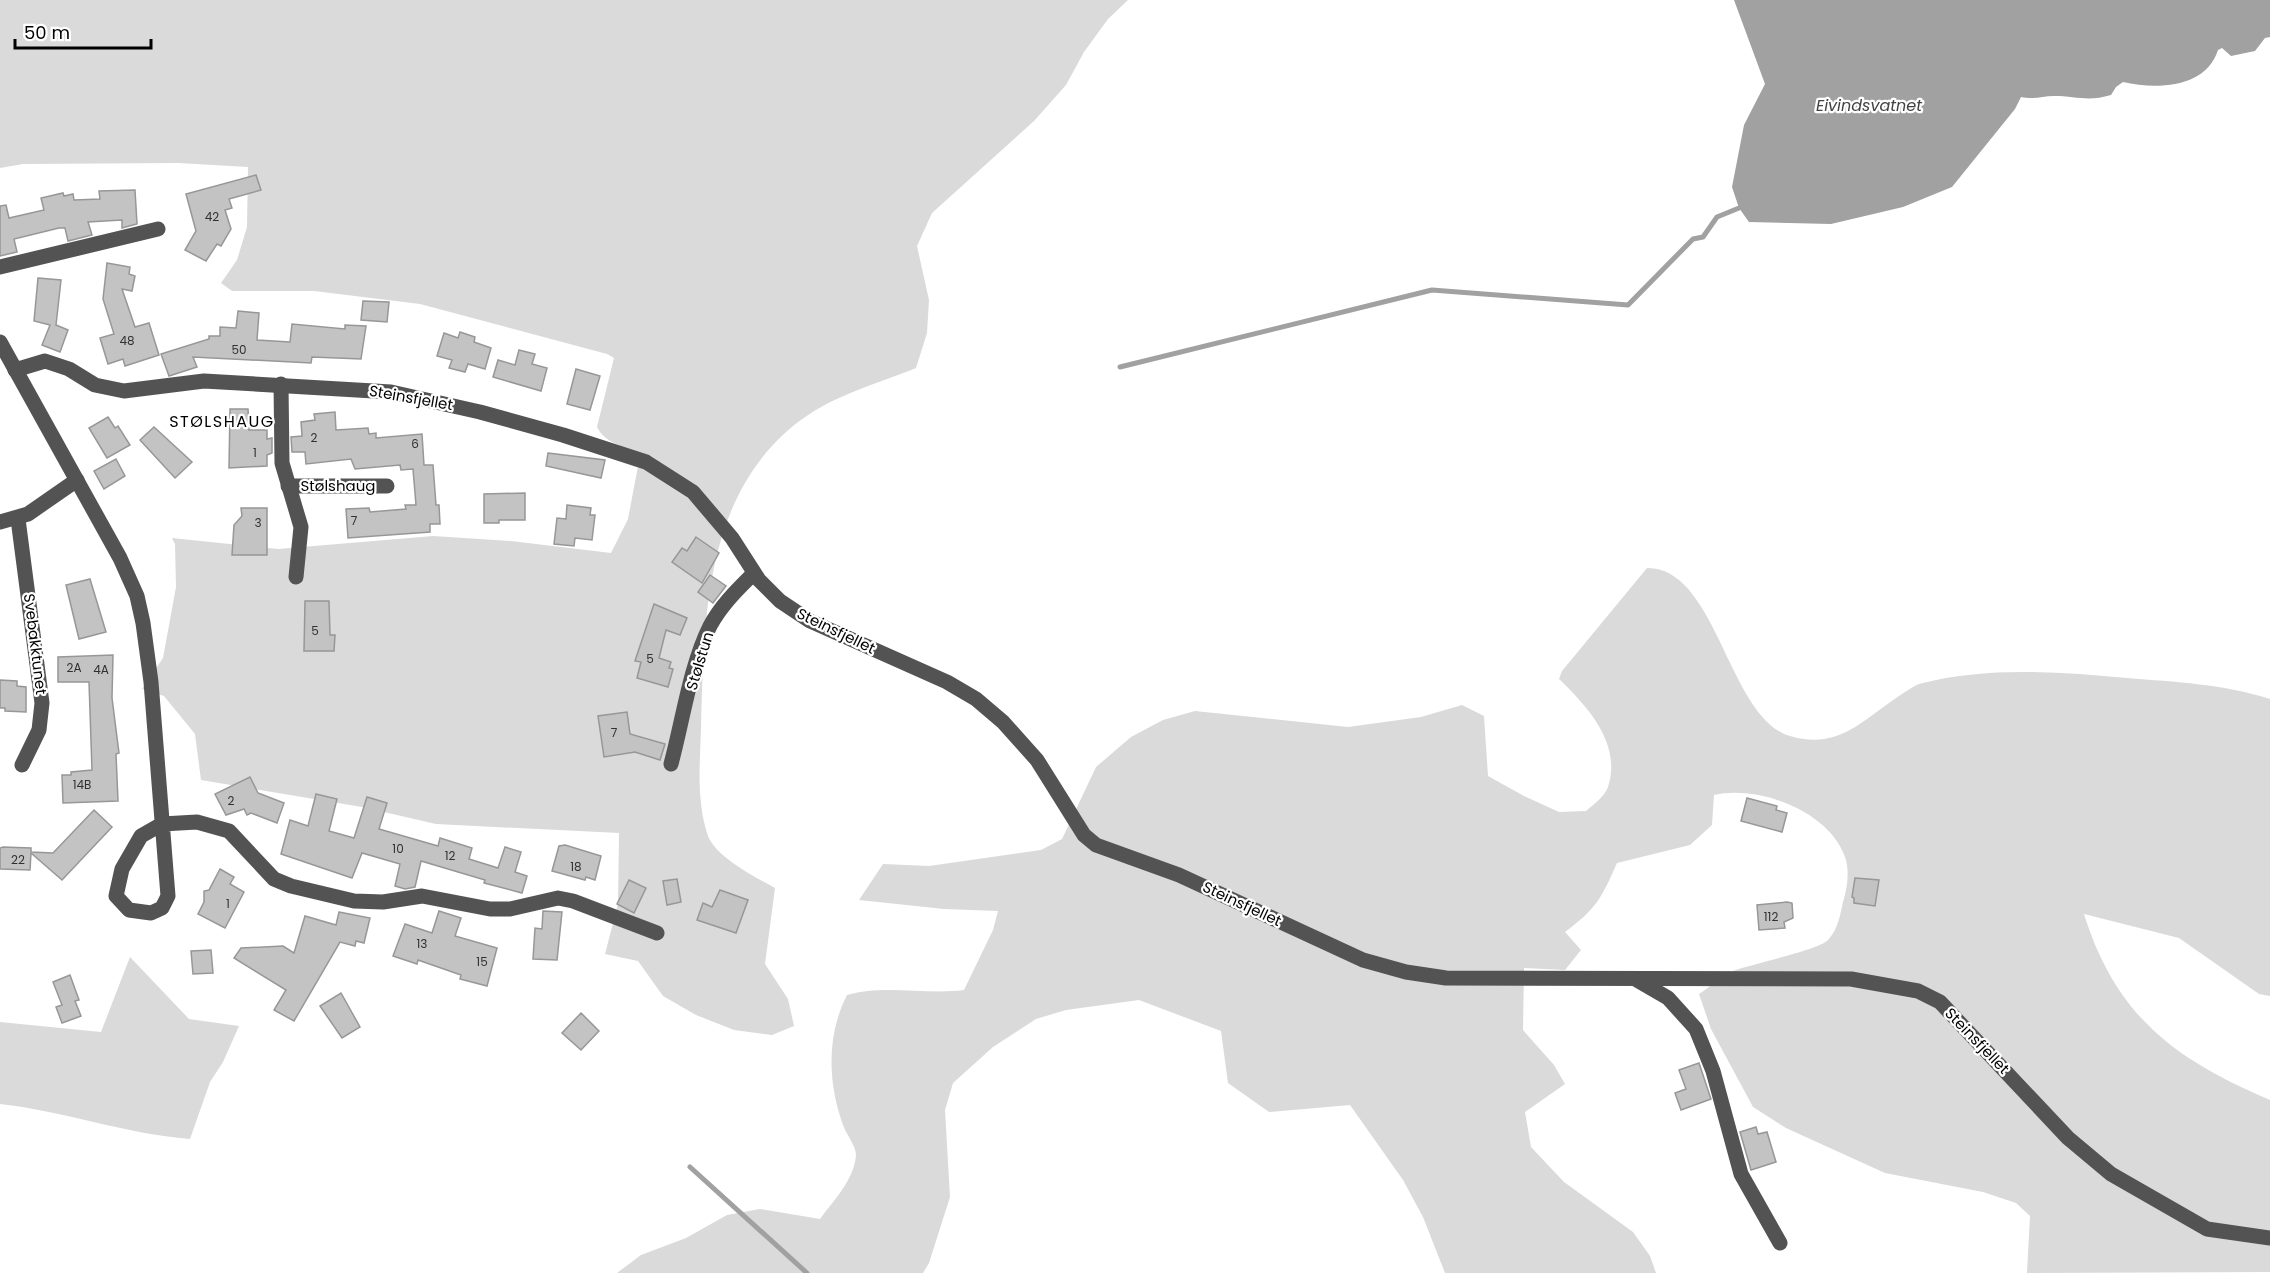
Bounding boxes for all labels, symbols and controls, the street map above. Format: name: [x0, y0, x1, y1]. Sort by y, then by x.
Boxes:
scale bar: [15, 12, 152, 50]
text: 50 m: [24, 20, 70, 45]
water label: Eivindsvatnet: [1816, 94, 1923, 117]
house number: 42: [205, 208, 219, 225]
house number: 48: [119, 332, 135, 349]
house number: 50: [231, 341, 247, 358]
street label: Steinsfjellet: [368, 380, 455, 415]
district label: STØLSHAUG: [169, 410, 275, 433]
house number: 2: [311, 429, 318, 446]
house number: 6: [411, 435, 419, 452]
house number: 1: [253, 444, 257, 461]
street label: Stølshaug: [301, 475, 375, 496]
house number: 7: [351, 512, 358, 529]
house number: 3: [254, 514, 262, 531]
street label: Svebakktunet: [19, 592, 52, 696]
street label: Steinsfjellet: [794, 603, 879, 659]
house number: 5: [311, 622, 319, 639]
street label: Stølstun: [681, 629, 718, 693]
house number: 5: [646, 650, 654, 667]
house number: 2A: [67, 659, 82, 676]
house number: 4A: [93, 661, 109, 678]
house number: 7: [611, 724, 618, 741]
house number: 14B: [73, 776, 91, 793]
house number: 2: [228, 792, 235, 809]
house number: 10: [392, 840, 404, 857]
house number: 12: [445, 847, 455, 864]
house number: 22: [11, 851, 25, 868]
house number: 18: [570, 858, 582, 875]
street label: Steinsfjellet: [1199, 876, 1285, 931]
house number: 1: [226, 895, 230, 912]
house number: 112: [1764, 908, 1778, 925]
house number: 13: [417, 935, 427, 952]
house number: 15: [476, 953, 488, 970]
street label: Steinsfjellet: [1940, 1003, 2014, 1078]

